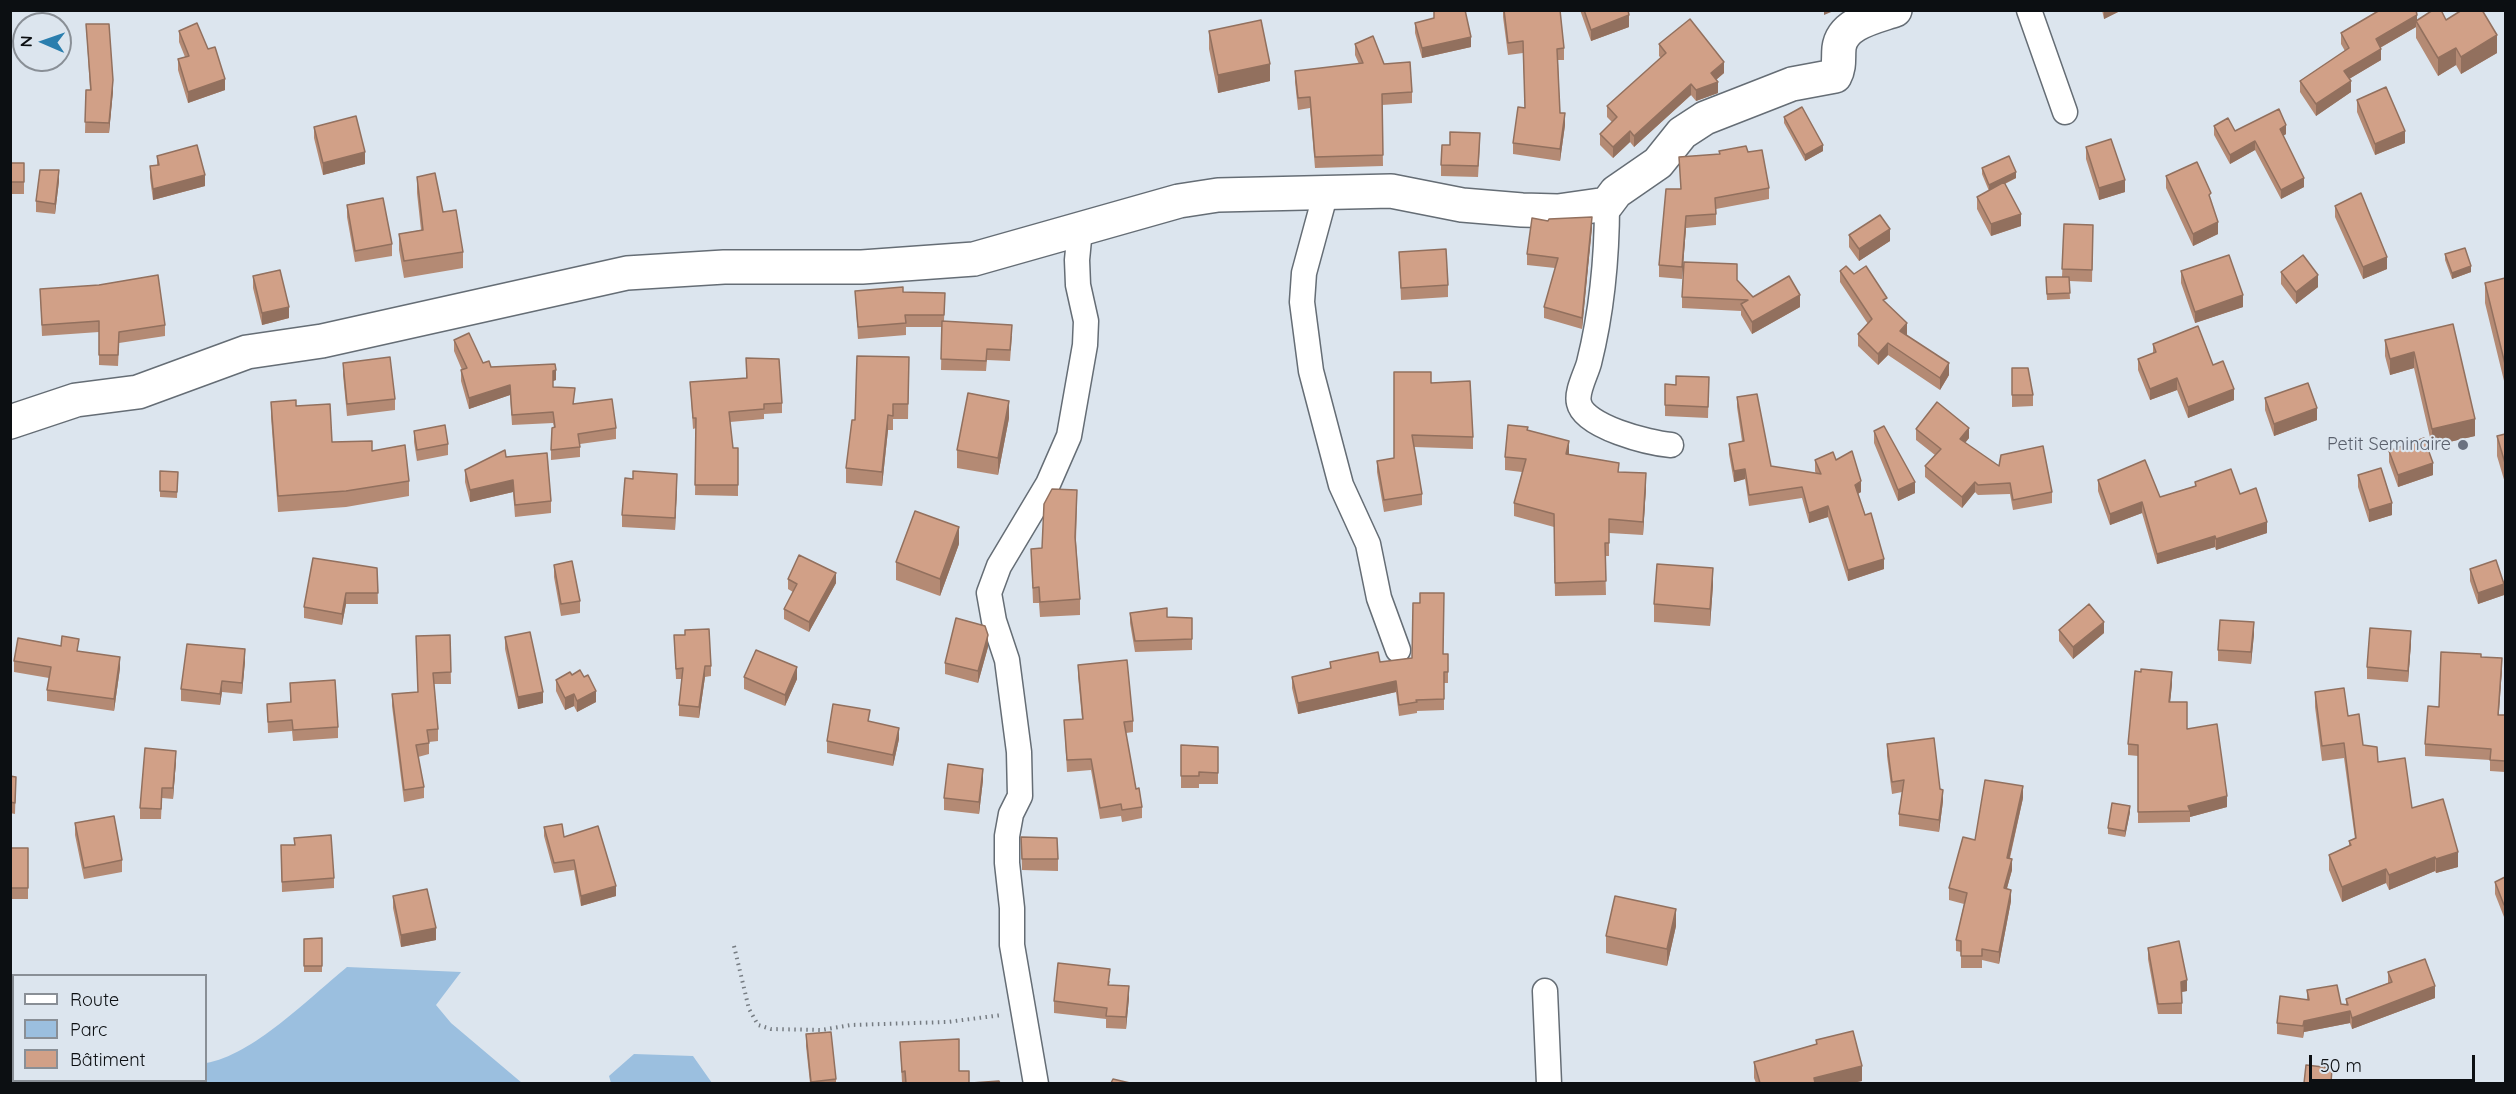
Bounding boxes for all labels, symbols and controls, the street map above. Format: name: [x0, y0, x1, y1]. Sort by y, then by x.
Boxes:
north arrow: [12, 12, 72, 72]
text: N: [16, 35, 36, 48]
place label: Petit Seminaire: [2327, 434, 2451, 456]
marker: Petit Seminaire: [2456, 438, 2470, 452]
legend: [12, 974, 207, 1082]
text: Route: [70, 988, 119, 1011]
text: Parc: [70, 1018, 107, 1041]
scale bar: [2312, 1043, 2478, 1081]
text: Bâtiment: [70, 1048, 146, 1071]
text: 50 m: [2320, 1054, 2362, 1077]

